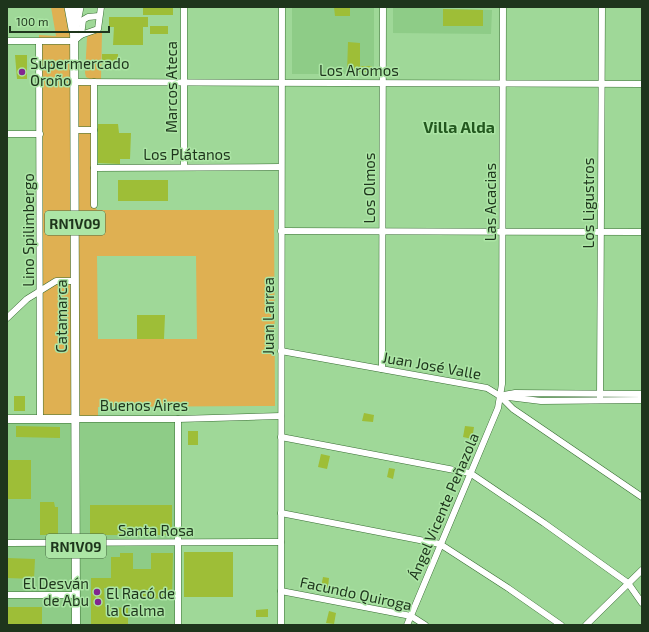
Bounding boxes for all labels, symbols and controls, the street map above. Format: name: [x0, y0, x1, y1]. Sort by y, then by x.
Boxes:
scale bar: [10, 8, 109, 34]
text: 100 m: [16, 14, 48, 28]
street label: Marcos Ateca: [162, 41, 180, 133]
place label: Supermercado Oroño: [30, 54, 129, 89]
street label: Los Aromos: [319, 61, 399, 79]
marker: Supermercado Oroño: [17, 67, 27, 77]
district label: Villa Alda: [423, 117, 495, 136]
street label: Los Plátanos: [143, 145, 231, 163]
street label: Los Olmos: [360, 153, 378, 223]
street label: Los Ligustros: [579, 158, 597, 248]
street label: Las Acacias: [481, 163, 499, 241]
street label: Lino Spilimbergo: [19, 173, 37, 287]
road number: RN1V09: [45, 211, 105, 235]
street label: Juan Larrea: [259, 277, 277, 355]
street label: Catamarca: [52, 279, 70, 353]
street label: Juan José Valle: [381, 347, 483, 383]
street label: Buenos Aires: [100, 396, 188, 414]
street label: Ángel Vicente Peñazola: [404, 430, 482, 582]
street label: Santa Rosa: [118, 521, 194, 539]
road number: RN1V09: [46, 534, 106, 558]
street label: Facundo Quiroga: [298, 572, 414, 615]
place label: El Desván de Abu: [23, 574, 89, 609]
place label: El Racó de la Calma: [106, 584, 175, 619]
marker: El Desván de Abu: [92, 587, 102, 597]
marker: El Racó de la Calma: [93, 597, 103, 607]

